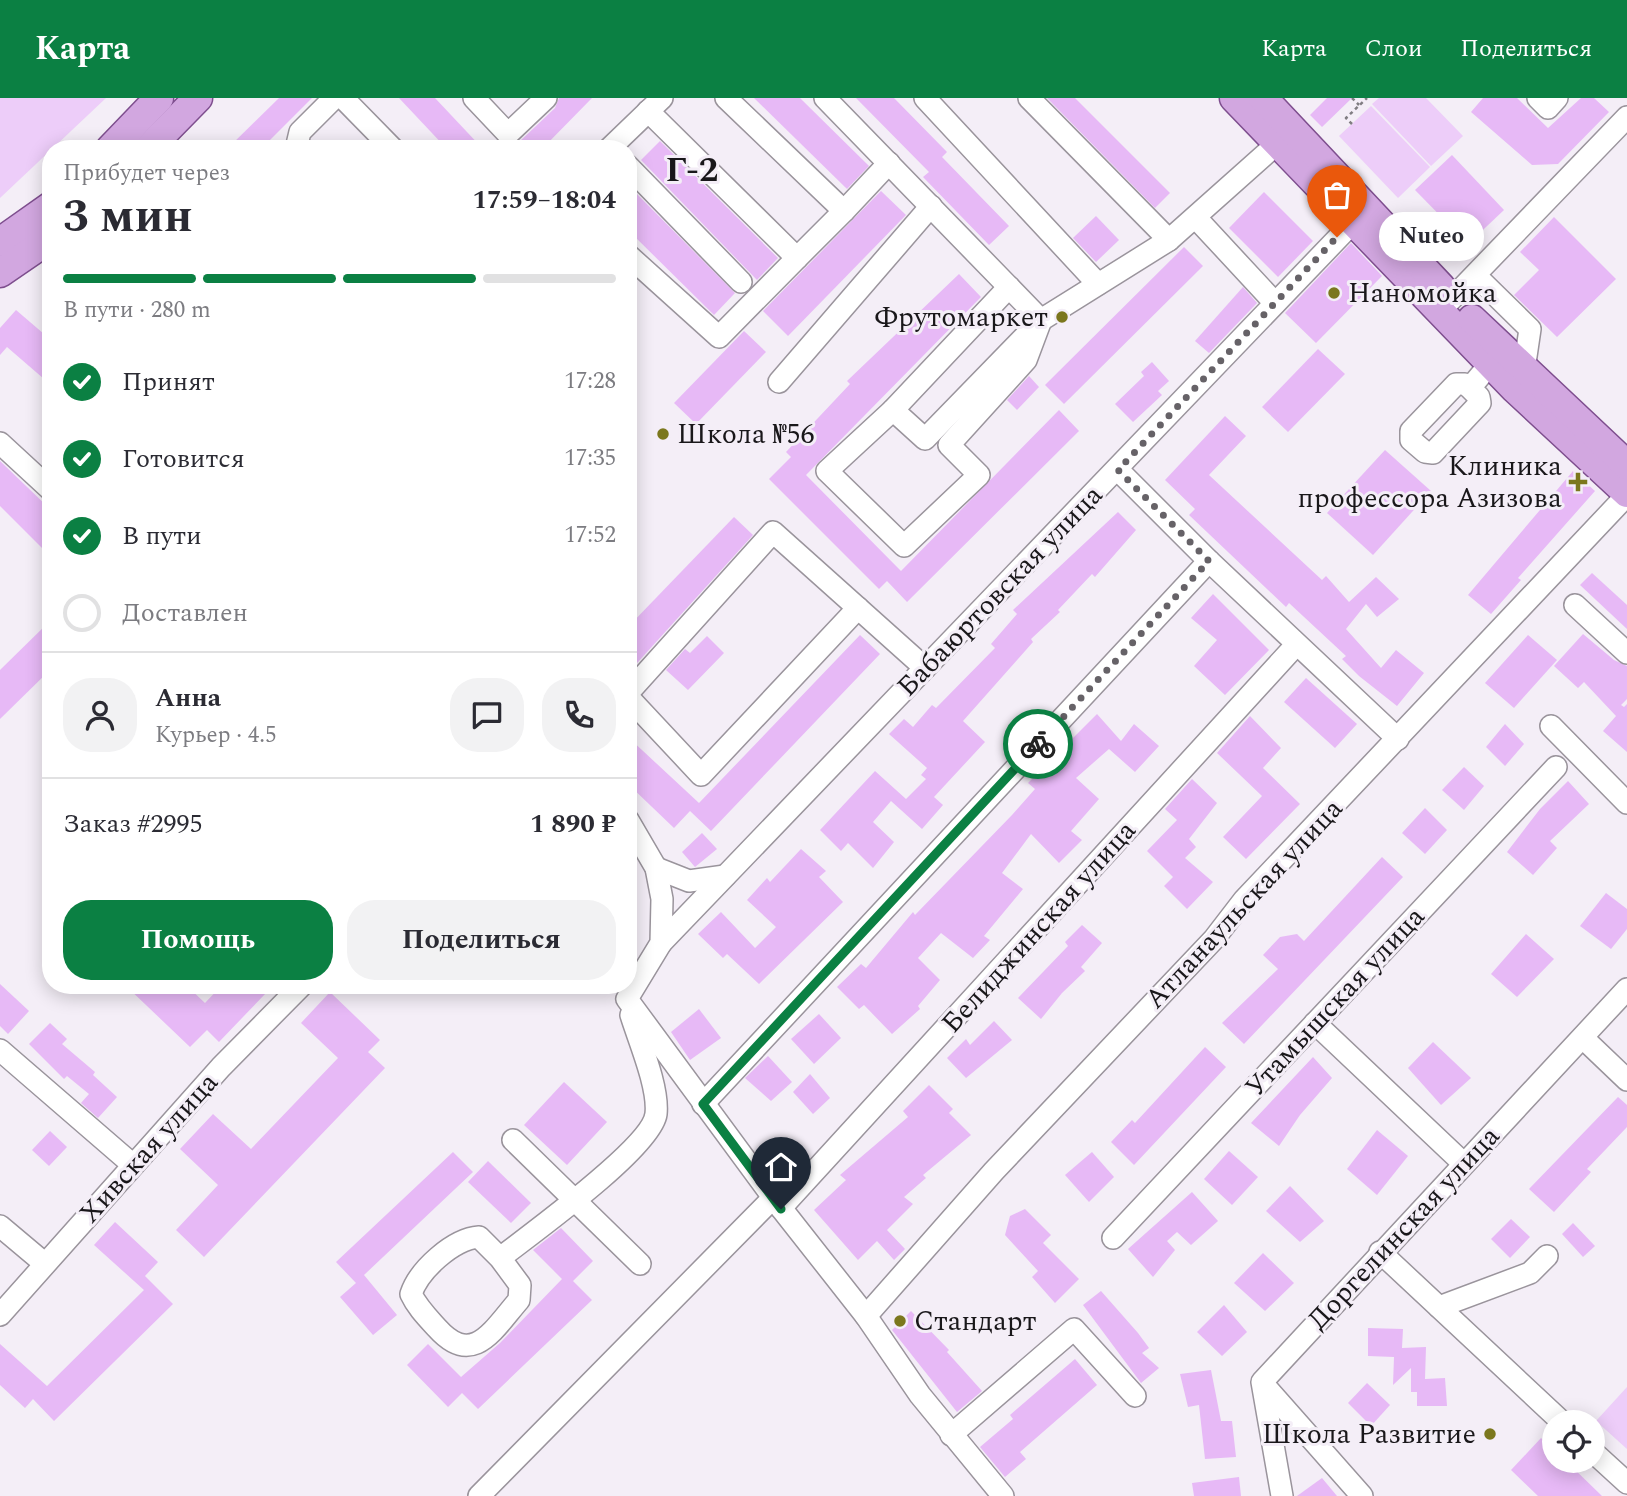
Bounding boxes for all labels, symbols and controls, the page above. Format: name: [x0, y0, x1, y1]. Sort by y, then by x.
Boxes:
text: Карта: [35, 24, 130, 74]
text: Карта: [1261, 31, 1327, 67]
text: Слои: [1365, 31, 1422, 67]
text: Поделиться: [1460, 31, 1592, 67]
district label: Г-2: [666, 144, 718, 197]
text: Прибудет через: [63, 156, 230, 191]
pin: [1307, 165, 1367, 237]
icon: bag: [1318, 176, 1356, 214]
text: 17:59–18:04: [472, 180, 616, 220]
text: 3 мин: [63, 182, 193, 252]
callout: Nuteo: [1379, 212, 1484, 262]
text: Nuteo: [1399, 219, 1464, 254]
place label: Наномойка: [1348, 272, 1497, 315]
marker: Наномойка: [1326, 285, 1342, 301]
text: В пути · 280 m: [63, 293, 211, 328]
place label: Фрутомаркет: [875, 296, 1048, 339]
marker: Фрутомаркет: [1054, 309, 1070, 325]
text: Принят: [122, 362, 215, 402]
icon: check: [63, 363, 101, 401]
text: 17:28: [564, 364, 616, 399]
place label: Школа №56: [677, 413, 815, 456]
marker: Школа №56: [655, 426, 671, 442]
text: Готовится: [122, 439, 245, 479]
icon: check: [63, 440, 101, 478]
text: 17:35: [564, 441, 616, 476]
place label: Клиника профессора Азизова: [1297, 445, 1562, 520]
marker: Клиника профессора Азизова: [1568, 472, 1588, 492]
street label: Бабаюртовская улица: [887, 475, 1113, 707]
text: В пути: [122, 516, 202, 556]
icon: check: [63, 517, 101, 555]
text: 17:52: [564, 518, 616, 553]
text: Доставлен: [122, 593, 248, 633]
button: person: [63, 678, 137, 752]
text: Анна: [155, 678, 221, 718]
button: chat: [450, 678, 524, 752]
button: phone: [542, 678, 616, 752]
courier: [1003, 709, 1073, 779]
text: Курьер · 4.5: [155, 718, 277, 753]
icon: bike: [1019, 725, 1057, 763]
street label: Атланаульская улица: [1135, 789, 1354, 1019]
text: Заказ #2995: [63, 804, 202, 844]
text: 1 890 ₽: [530, 804, 616, 844]
street label: Белиджинская улица: [931, 811, 1147, 1043]
street label: Утамышская улица: [1235, 896, 1435, 1107]
button: Помощь: [63, 900, 333, 980]
button: Поделиться: [347, 900, 616, 980]
street label: Хивская улица: [69, 1062, 229, 1233]
street label: Доргелинская улица: [1298, 1116, 1511, 1340]
pin: [751, 1137, 811, 1209]
icon: home: [762, 1148, 800, 1186]
place label: Стандарт: [914, 1300, 1037, 1343]
marker: Стандарт: [892, 1313, 908, 1329]
map controls: [1542, 1410, 1605, 1473]
button: locate: [1542, 1410, 1605, 1473]
place label: Школа Развитие: [1262, 1413, 1476, 1456]
marker: Школа Развитие: [1482, 1426, 1498, 1442]

